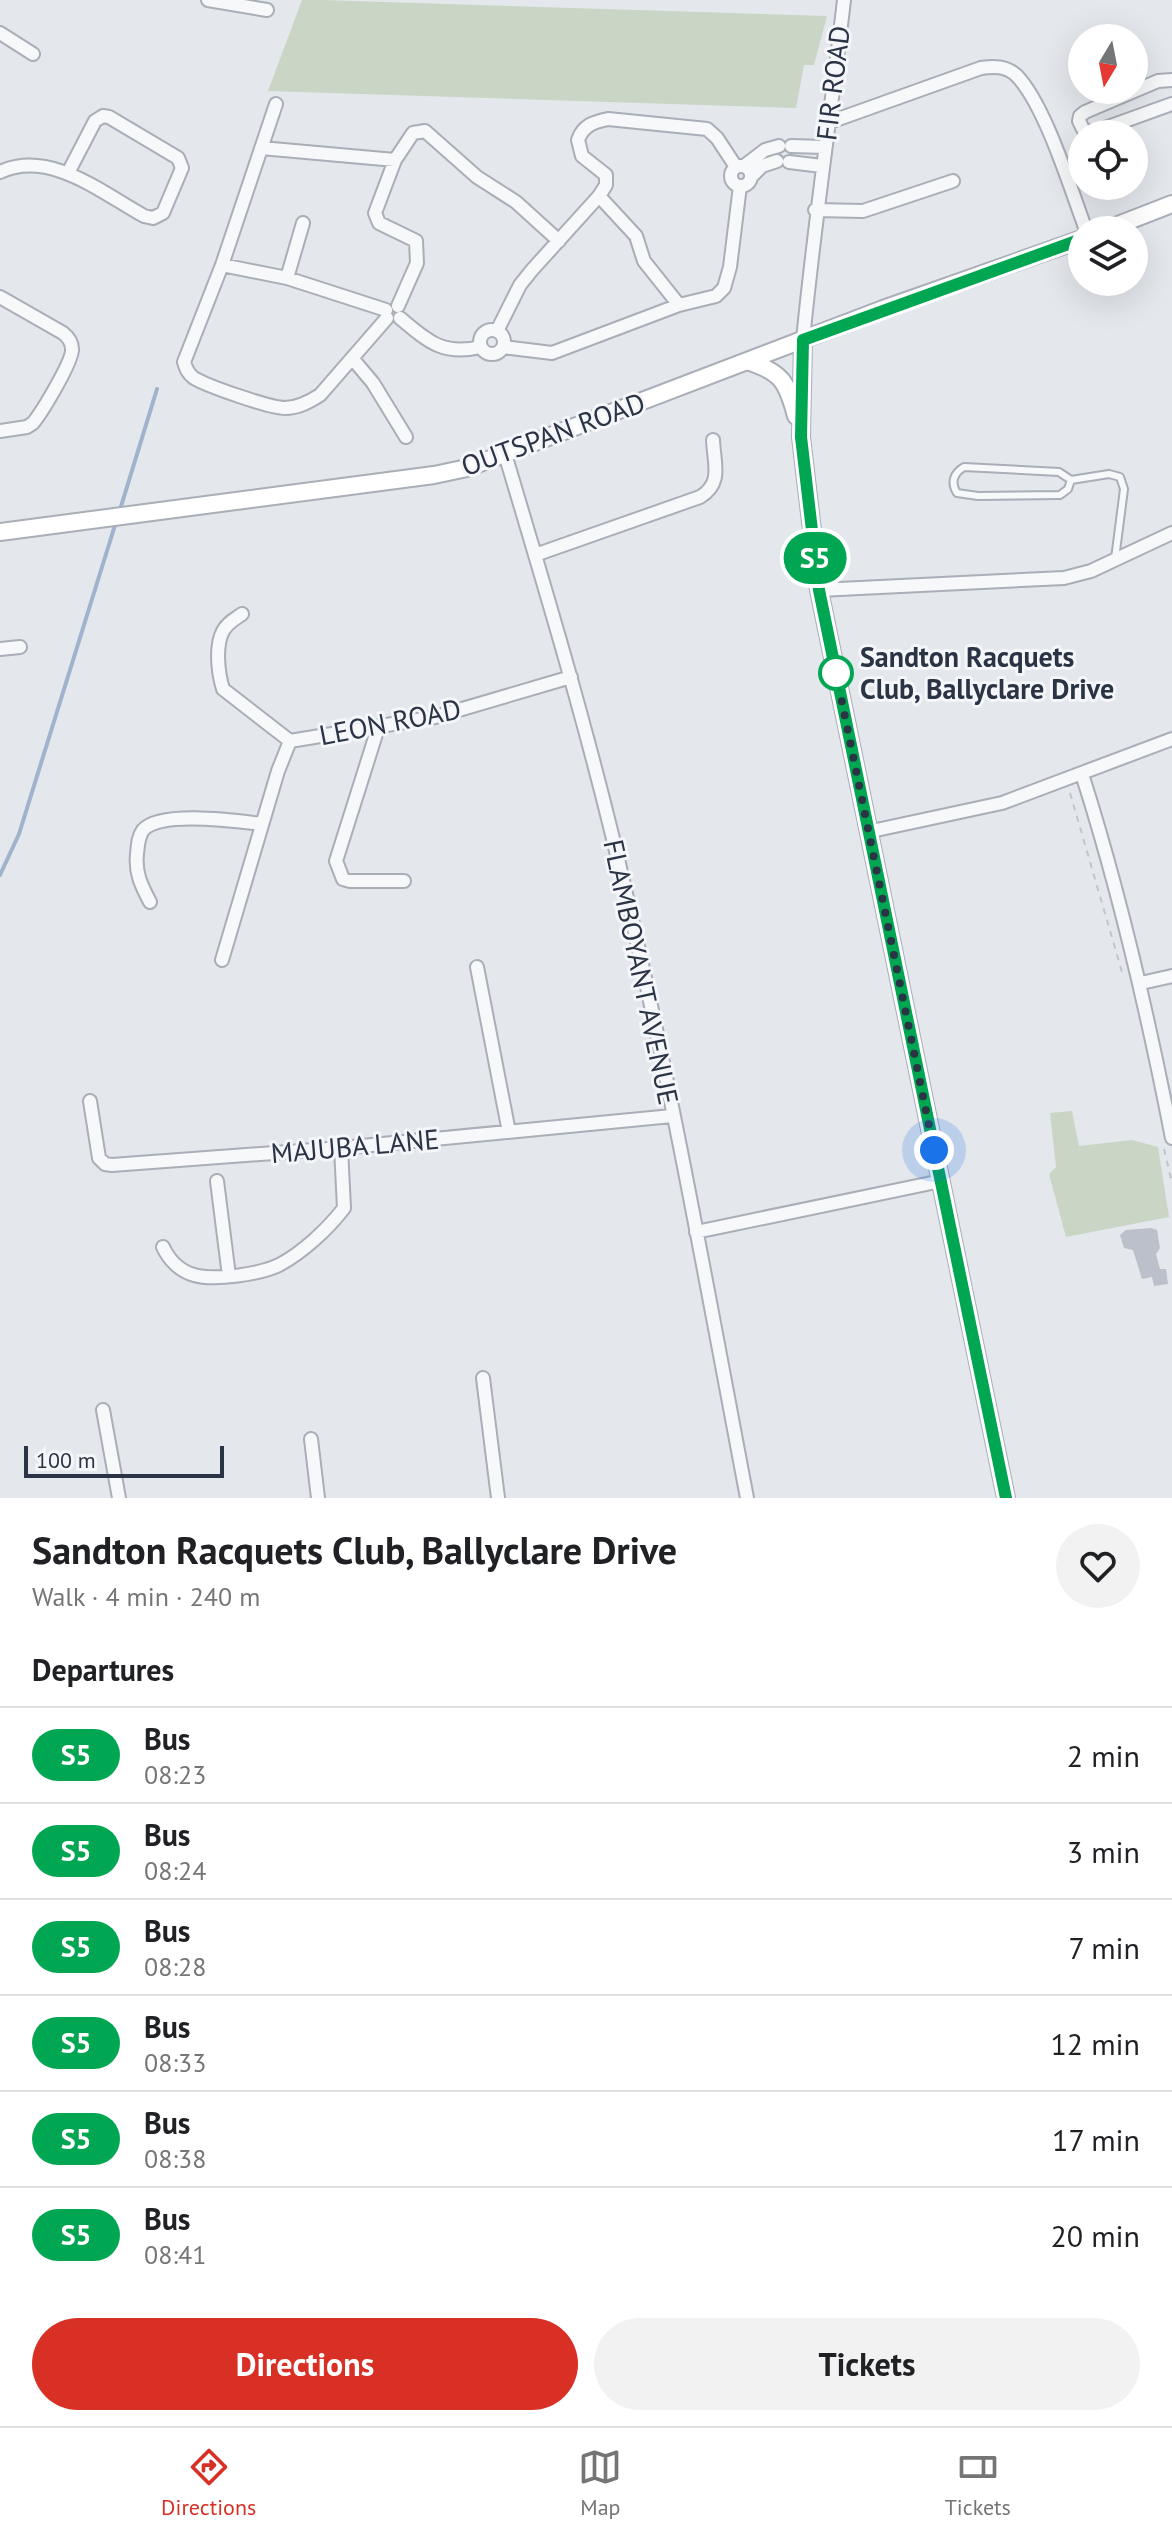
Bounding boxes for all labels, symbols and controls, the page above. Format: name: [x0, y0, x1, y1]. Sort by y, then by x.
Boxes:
street label: FIR ROAD: [807, 23, 858, 142]
north arrow: [1068, 24, 1148, 104]
map controls: [1068, 24, 1148, 296]
button: locate: [1068, 120, 1148, 200]
button: layers: [1068, 216, 1148, 296]
street label: OUTSPAN ROAD: [456, 383, 650, 484]
line badge: S5: [779, 532, 851, 584]
text: S5: [800, 539, 830, 576]
place label: Sandton Racquets Club, Ballyclare Drive: [860, 638, 1114, 707]
marker: Sandton Racquets Club, Ballyclare Drive: [819, 656, 853, 690]
street label: LEON ROAD: [316, 690, 464, 753]
street label: FLAMBOYANT AVENUE: [595, 836, 688, 1108]
street label: MAJUBA LANE: [269, 1120, 441, 1171]
your location: [914, 1130, 954, 1170]
scale bar: [24, 1442, 224, 1478]
text: 100 m: [36, 1446, 96, 1474]
button: heart: [1056, 1524, 1140, 1608]
text: Sandton Racquets Club, Ballyclare Drive: [32, 1525, 677, 1574]
text: Walk · 4 min · 240 m: [32, 1580, 260, 1613]
text: Departures: [32, 1650, 174, 1689]
text: Bus: [144, 1719, 191, 1758]
text: S5: [61, 1736, 91, 1773]
text: 2 min: [1067, 1736, 1140, 1775]
text: 08:23: [144, 1758, 206, 1791]
text: Bus: [144, 1815, 191, 1854]
text: S5: [61, 1832, 91, 1869]
text: 3 min: [1067, 1832, 1140, 1871]
text: 08:24: [144, 1854, 206, 1887]
text: Bus: [144, 1911, 191, 1950]
text: S5: [61, 1928, 91, 1965]
text: 7 min: [1068, 1928, 1140, 1967]
text: 08:28: [144, 1950, 206, 1983]
text: Bus: [144, 2007, 191, 2046]
text: S5: [61, 2024, 91, 2061]
text: 12 min: [1050, 2024, 1140, 2063]
text: 08:33: [144, 2046, 206, 2079]
text: Bus: [144, 2103, 191, 2142]
text: S5: [61, 2120, 91, 2157]
text: 17 min: [1052, 2120, 1140, 2159]
text: 08:38: [144, 2142, 206, 2175]
text: Bus: [144, 2199, 191, 2238]
text: S5: [61, 2216, 91, 2253]
text: 20 min: [1050, 2216, 1140, 2255]
text: 08:41: [144, 2238, 206, 2271]
button: Directions: [32, 2318, 578, 2410]
button: Tickets: [594, 2318, 1140, 2410]
tab: Directions: [161, 2445, 256, 2521]
tab: Map: [578, 2445, 622, 2521]
tab: Tickets: [945, 2445, 1011, 2521]

